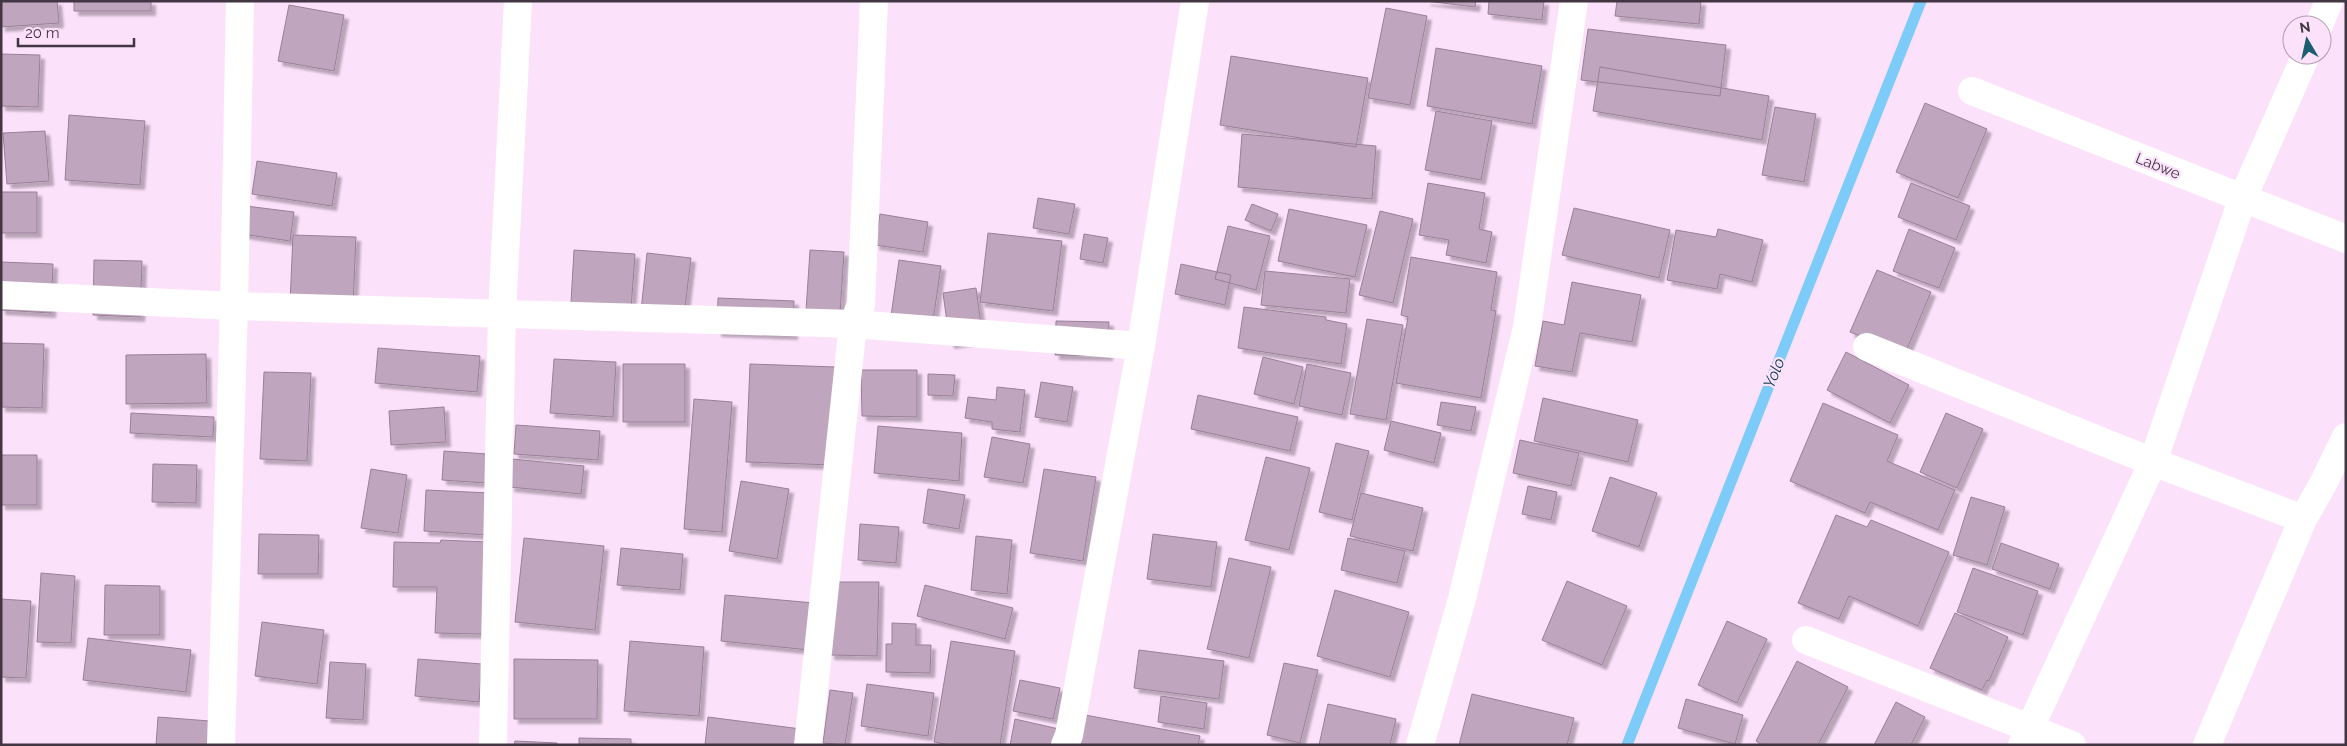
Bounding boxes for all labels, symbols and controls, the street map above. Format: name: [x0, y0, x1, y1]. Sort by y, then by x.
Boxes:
scale bar: [18, 15, 134, 47]
north arrow: [2282, 15, 2332, 65]
text: N: [2298, 18, 2311, 36]
text: 20 m: [25, 24, 60, 42]
street label: Labwe: [2133, 149, 2183, 183]
water label: Yolo: [1759, 355, 1789, 391]

